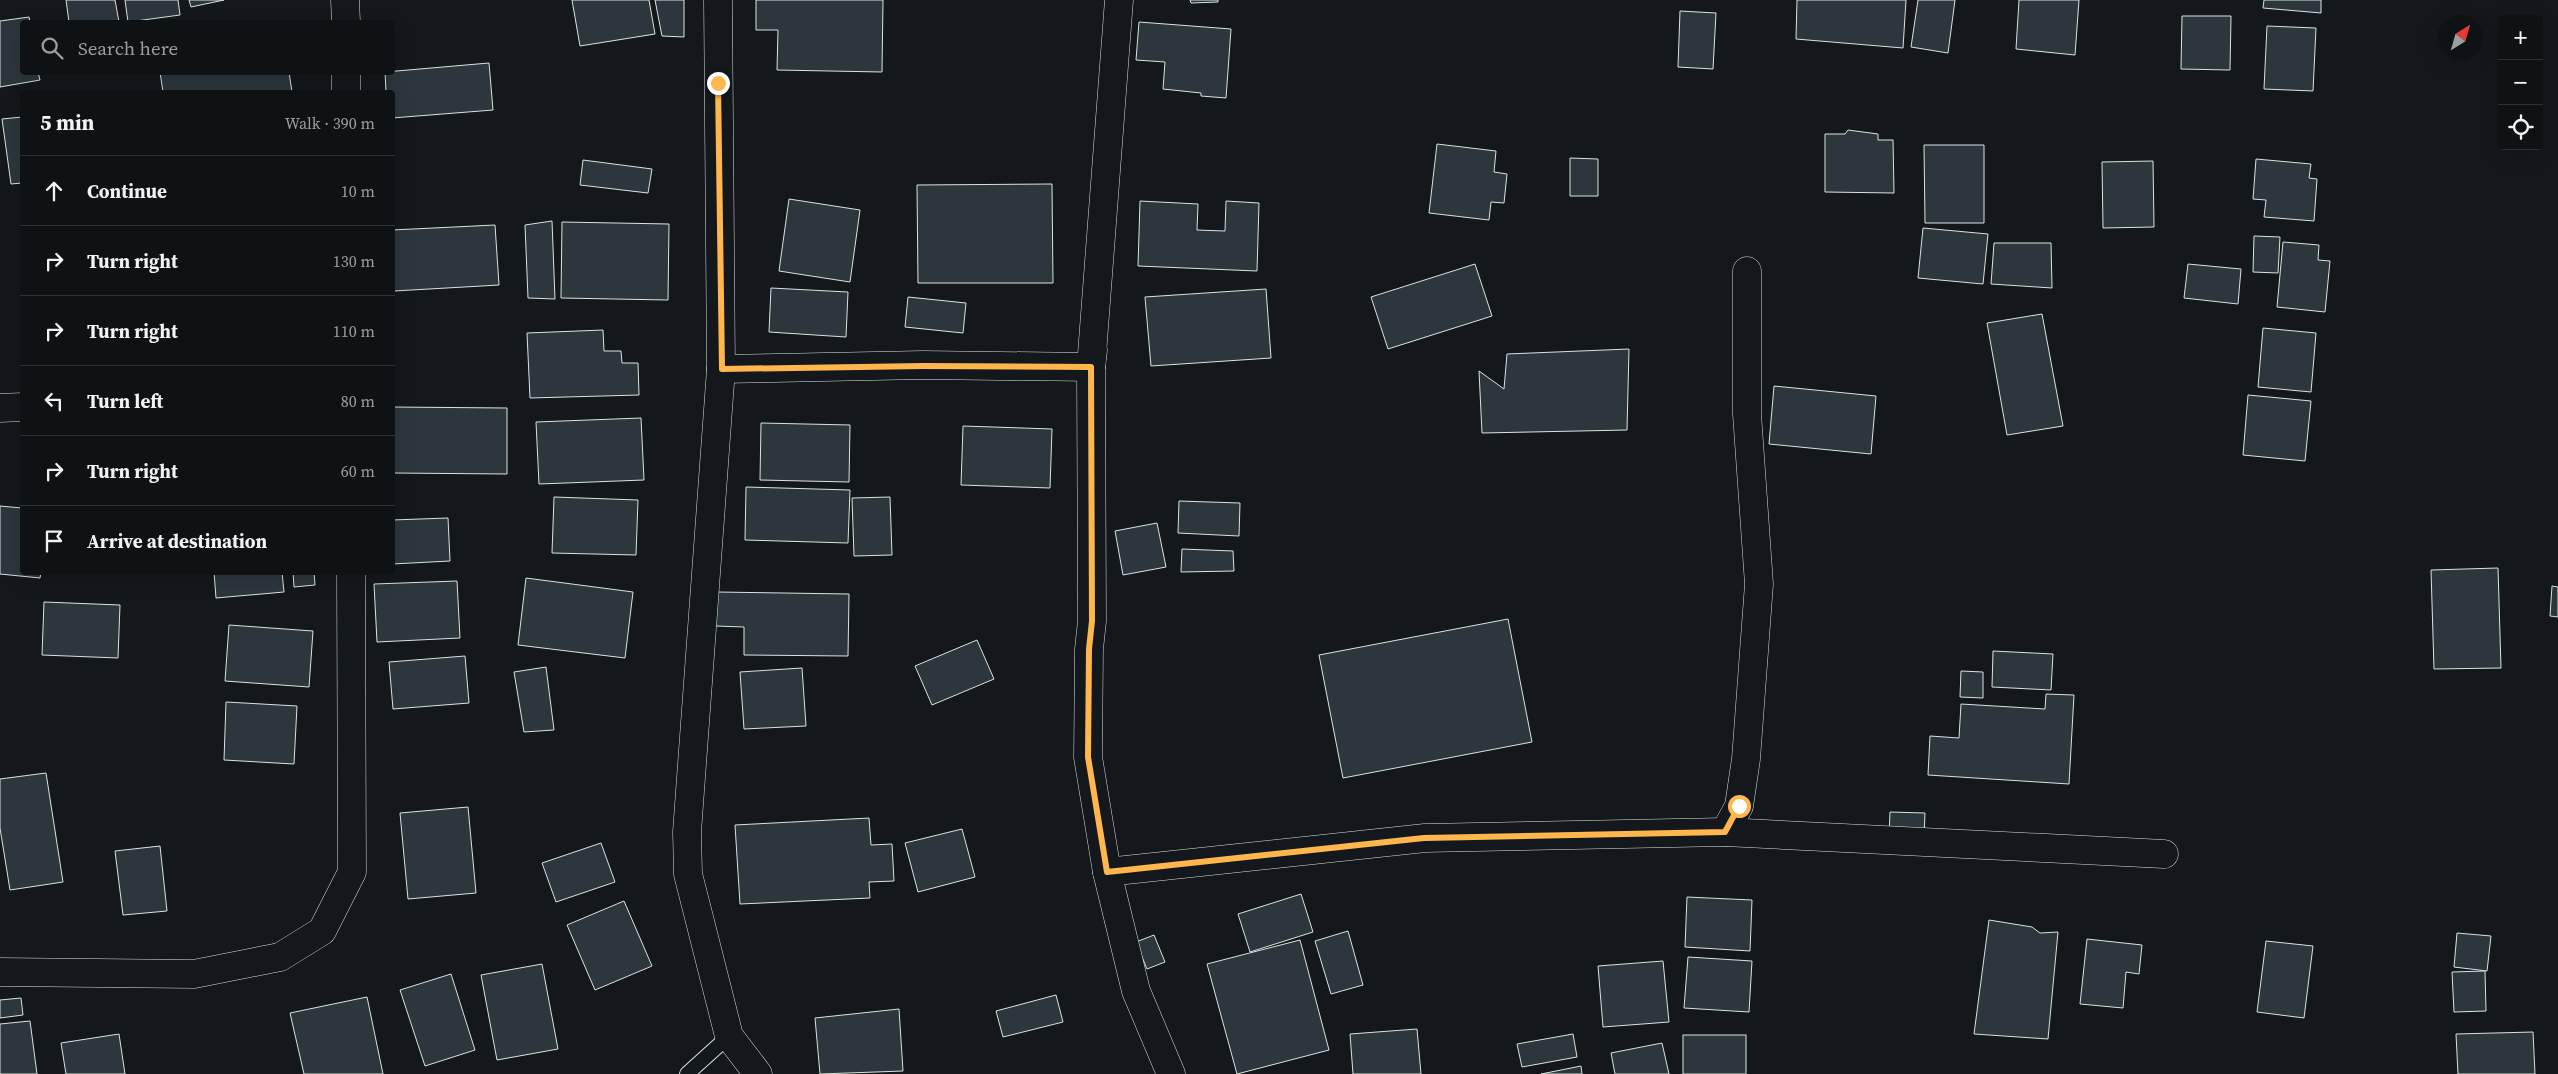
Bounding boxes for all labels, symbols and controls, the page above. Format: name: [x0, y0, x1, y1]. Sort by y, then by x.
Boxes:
north arrow: [2438, 15, 2483, 60]
map controls: [2498, 15, 2543, 150]
button: +: [2498, 15, 2543, 60]
search box: [20, 20, 395, 75]
icon: search: [38, 34, 66, 62]
text: Search here: [78, 35, 178, 61]
button: −: [2498, 60, 2543, 105]
route end: [707, 72, 730, 95]
button: locate: [2498, 105, 2543, 150]
text: 5 min: [40, 108, 95, 137]
text: Walk · 390 m: [285, 112, 375, 134]
icon: ahead: [40, 177, 68, 205]
text: Continue: [87, 178, 167, 204]
text: 10 m: [341, 180, 375, 202]
icon: right: [40, 247, 68, 275]
text: Turn right: [87, 248, 178, 274]
text: 130 m: [333, 250, 375, 272]
icon: right: [40, 317, 68, 345]
text: Turn right: [87, 318, 178, 344]
text: 110 m: [333, 320, 375, 342]
icon: left: [40, 387, 68, 415]
text: Turn left: [87, 388, 163, 414]
text: 80 m: [341, 390, 375, 412]
icon: right: [40, 457, 68, 485]
text: Turn right: [87, 458, 178, 484]
text: 60 m: [341, 460, 375, 482]
icon: arrive: [40, 527, 68, 555]
text: Arrive at destination: [87, 528, 267, 554]
route start: [1728, 795, 1751, 818]

